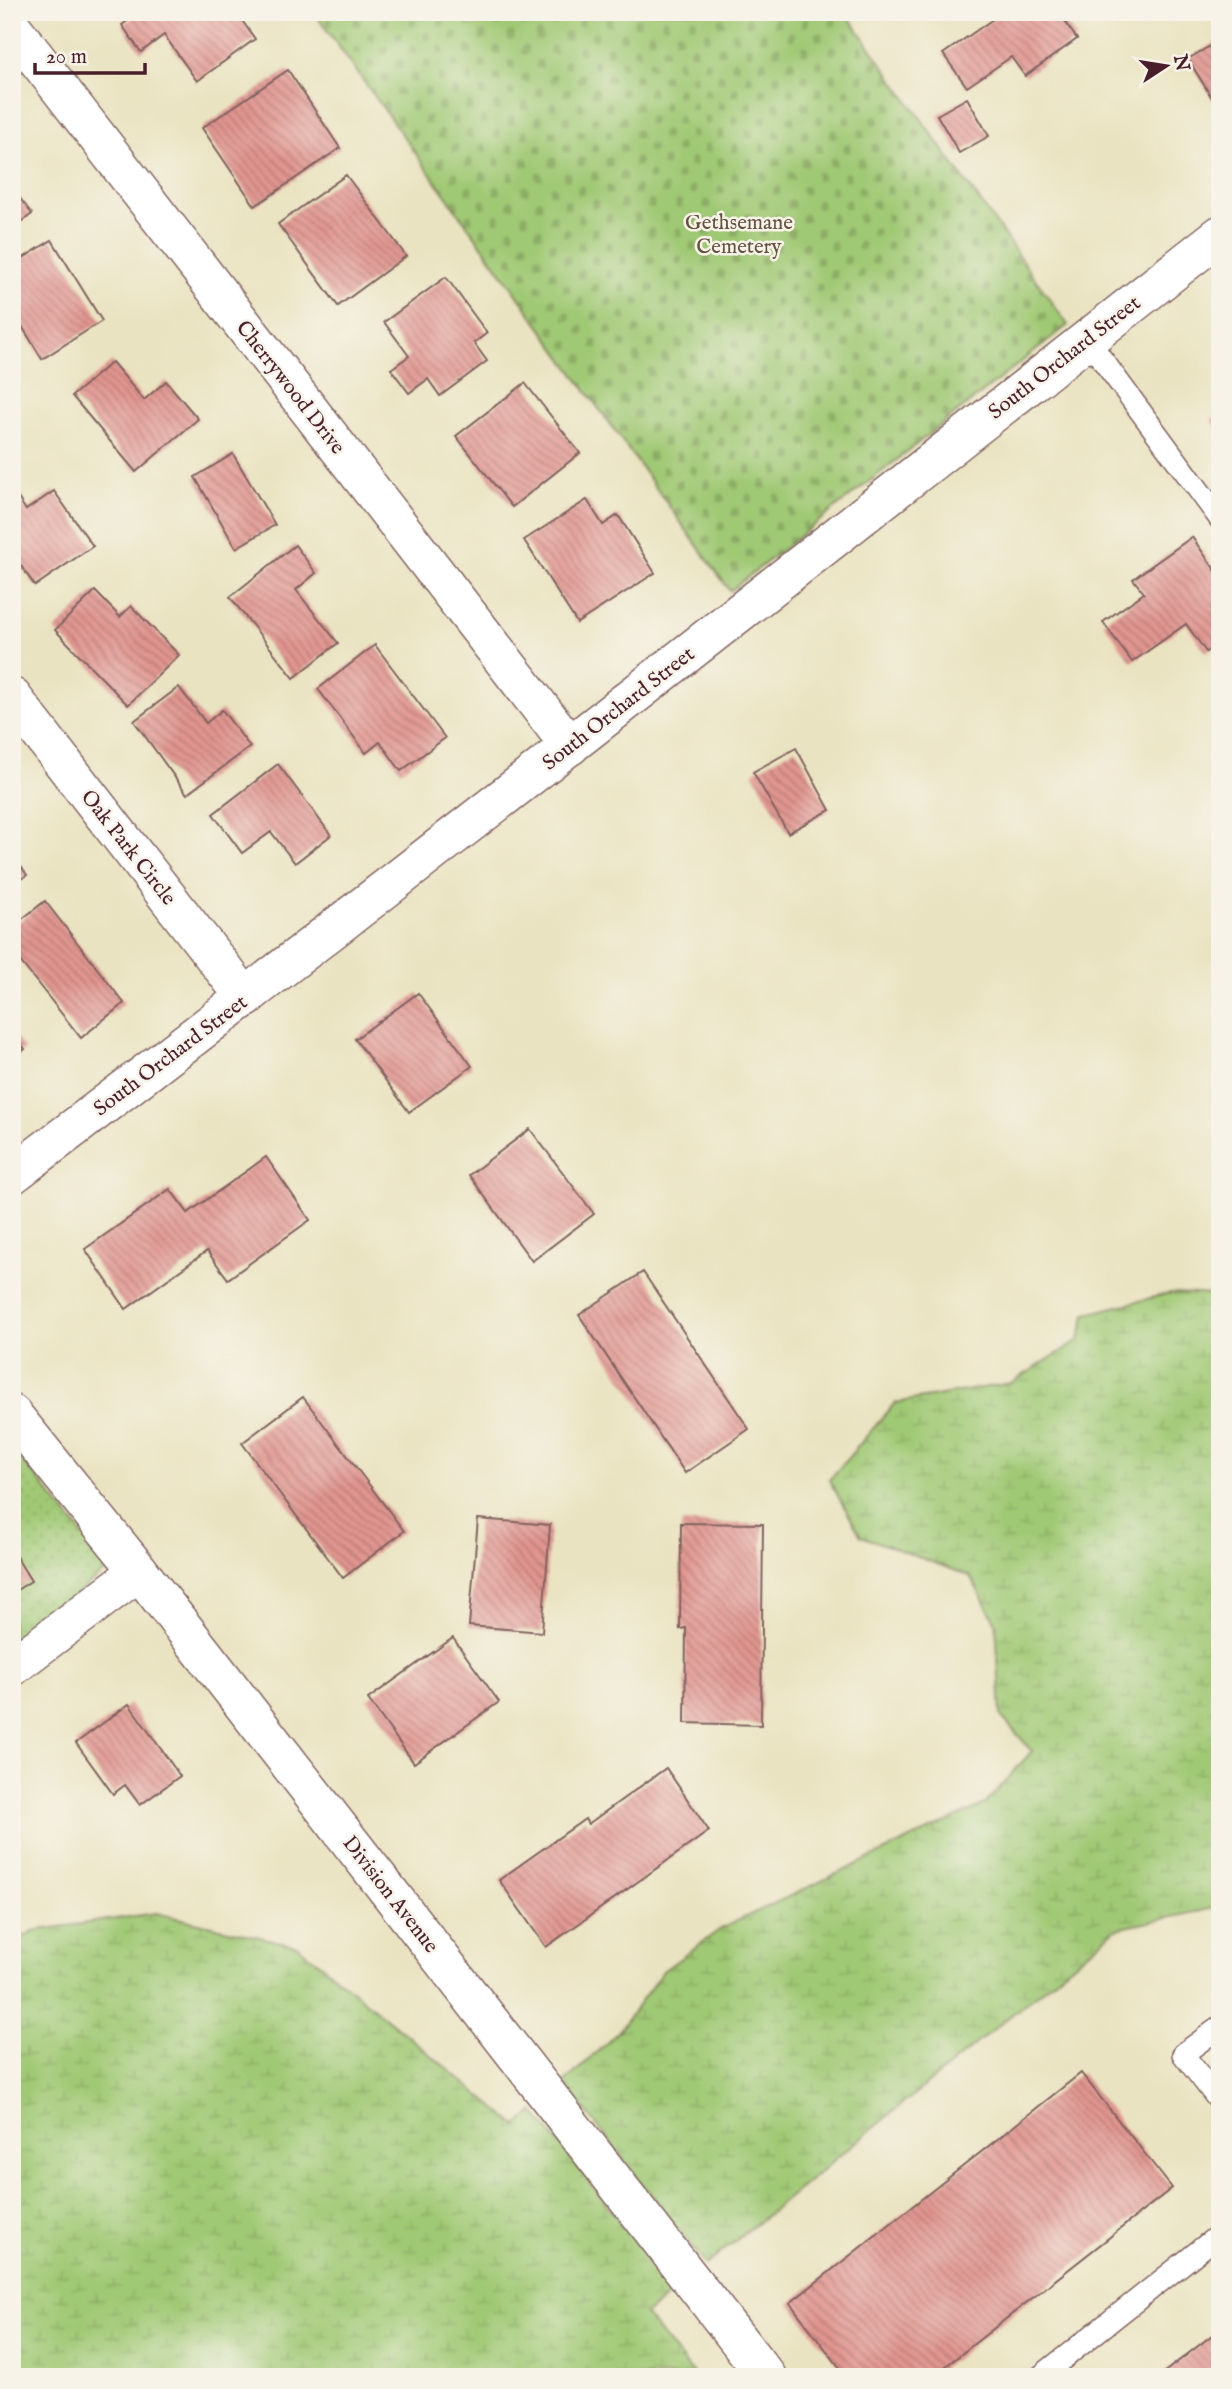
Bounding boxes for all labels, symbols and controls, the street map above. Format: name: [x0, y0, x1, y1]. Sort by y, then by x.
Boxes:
scale bar: [35, 32, 145, 76]
north arrow: [1130, 32, 1200, 102]
text: 20 m: [46, 44, 87, 71]
text: N: [1167, 51, 1194, 74]
park label: Gethsemane Cemetery: [685, 210, 793, 261]
street label: South Orchard Street: [983, 290, 1146, 426]
street label: Cherrywood Drive: [229, 316, 351, 461]
street label: South Orchard Street: [537, 641, 700, 777]
street label: Oak Park Circle: [74, 785, 182, 911]
street label: South Orchard Street: [89, 989, 253, 1123]
street label: Division Avenue: [336, 1831, 444, 1959]

